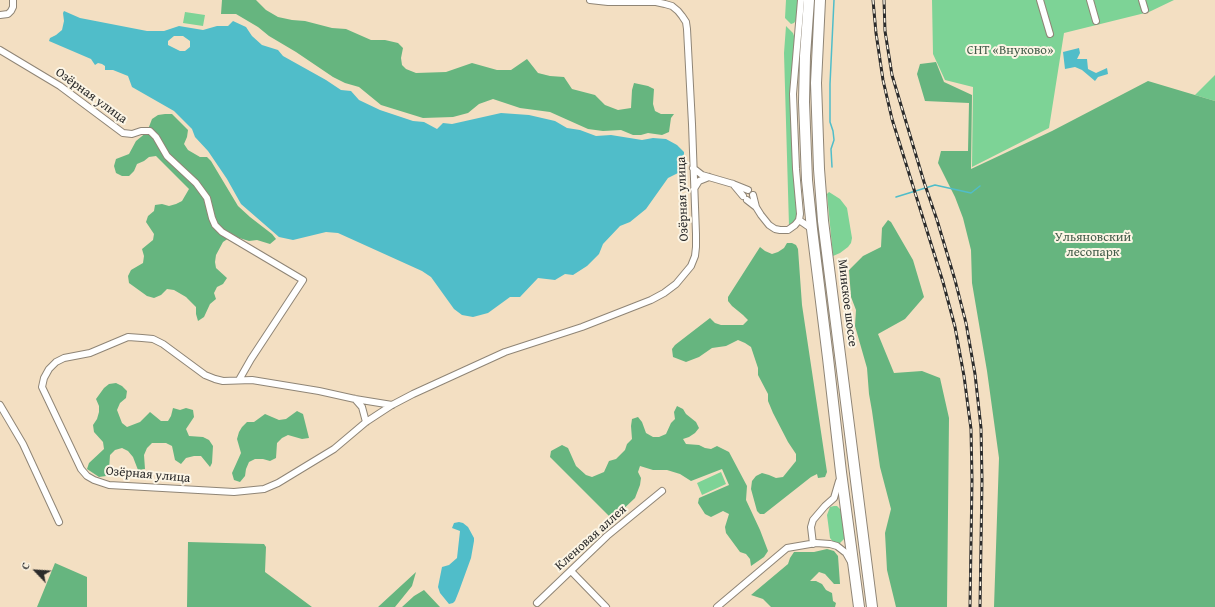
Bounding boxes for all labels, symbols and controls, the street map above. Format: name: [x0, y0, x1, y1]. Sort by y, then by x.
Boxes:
park label: СНТ «Внуково»: [967, 43, 1053, 59]
street label: Озёрная улица: [52, 65, 130, 127]
street label: Озёрная улица: [674, 156, 692, 242]
park label: Ульяновский лесопарк: [1055, 230, 1131, 261]
street label: Минское шоссе: [834, 259, 860, 347]
street label: Озёрная улица: [105, 464, 191, 486]
street label: Кленовая аллея: [552, 502, 630, 574]
north arrow: [16, 551, 56, 591]
text: С: [17, 560, 34, 572]

